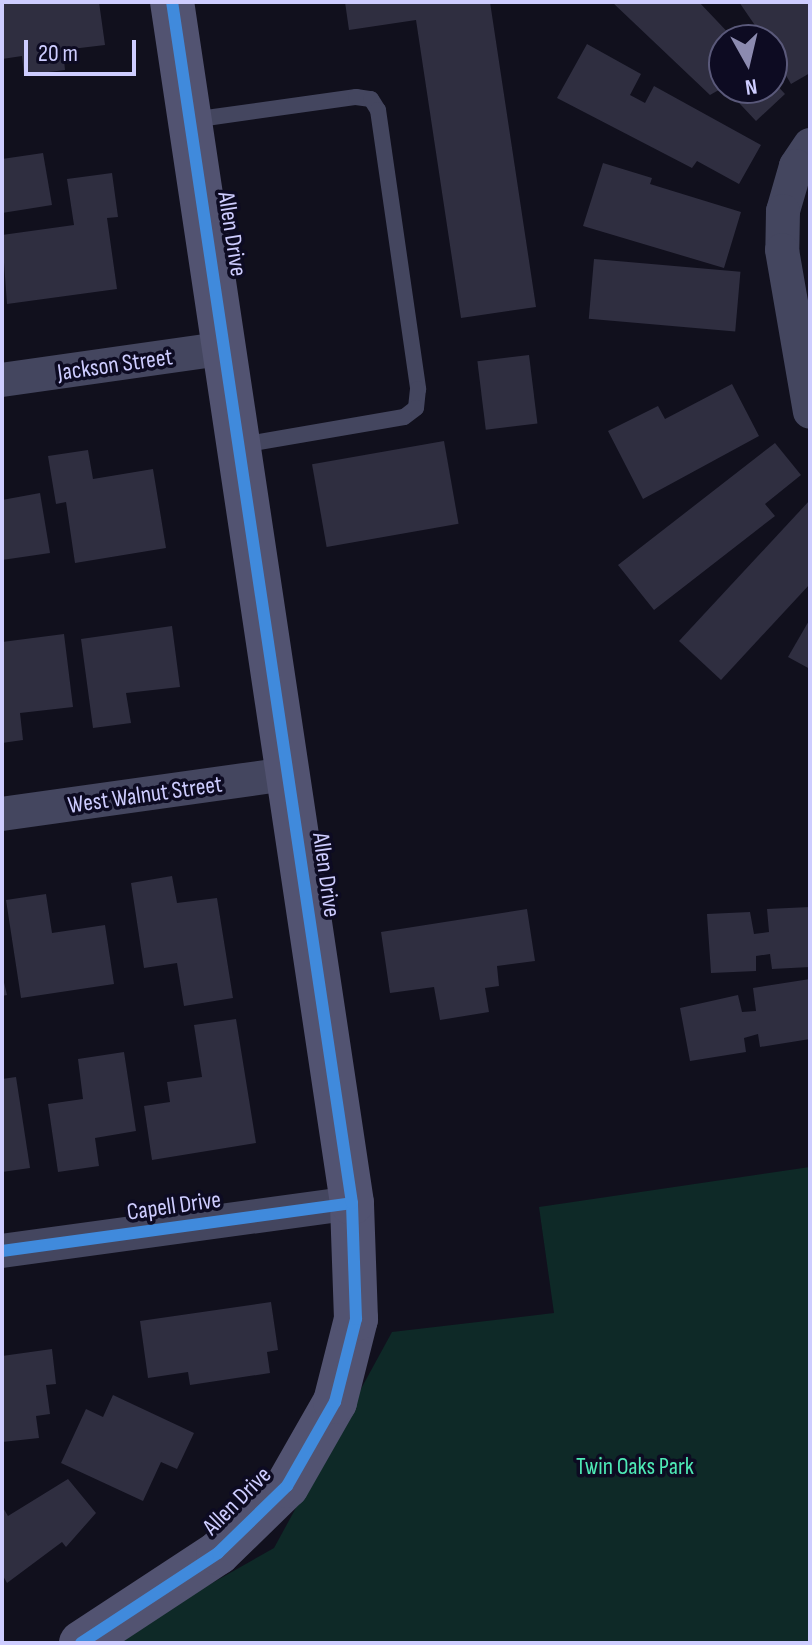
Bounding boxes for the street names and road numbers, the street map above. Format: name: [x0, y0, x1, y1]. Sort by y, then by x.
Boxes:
street label: Allen Drive: [211, 190, 253, 278]
street label: Jackson Street: [56, 343, 174, 387]
street label: West Walnut Street: [66, 770, 224, 820]
street label: Allen Drive: [306, 831, 346, 919]
street label: Capell Drive: [125, 1185, 223, 1227]
street label: Allen Drive: [197, 1461, 277, 1541]

